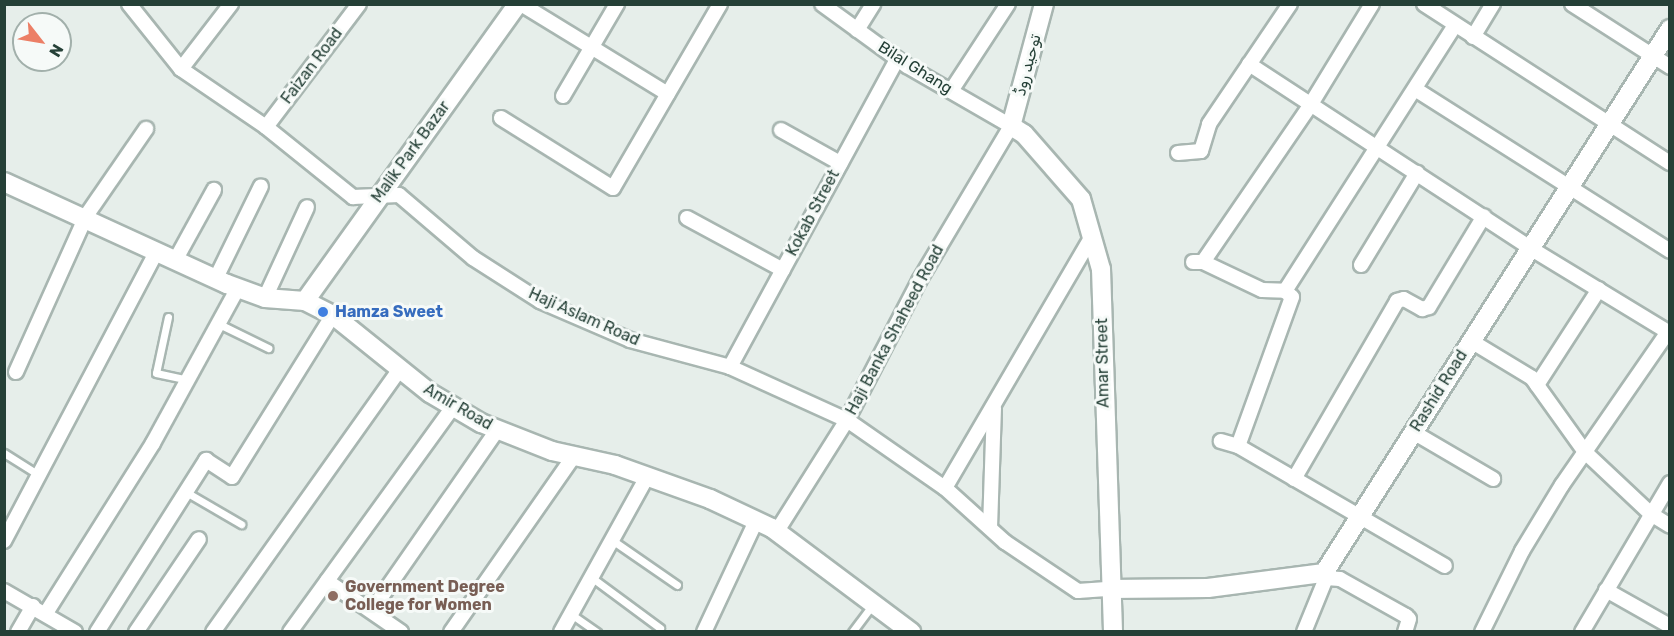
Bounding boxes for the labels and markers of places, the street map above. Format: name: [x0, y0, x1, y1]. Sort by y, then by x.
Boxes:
place label: Hamza Sweet: [335, 302, 443, 322]
marker: Hamza Sweet: [316, 305, 330, 319]
place label: Government Degree College for Women: [345, 577, 505, 615]
marker: Government Degree College for Women: [326, 589, 340, 603]

